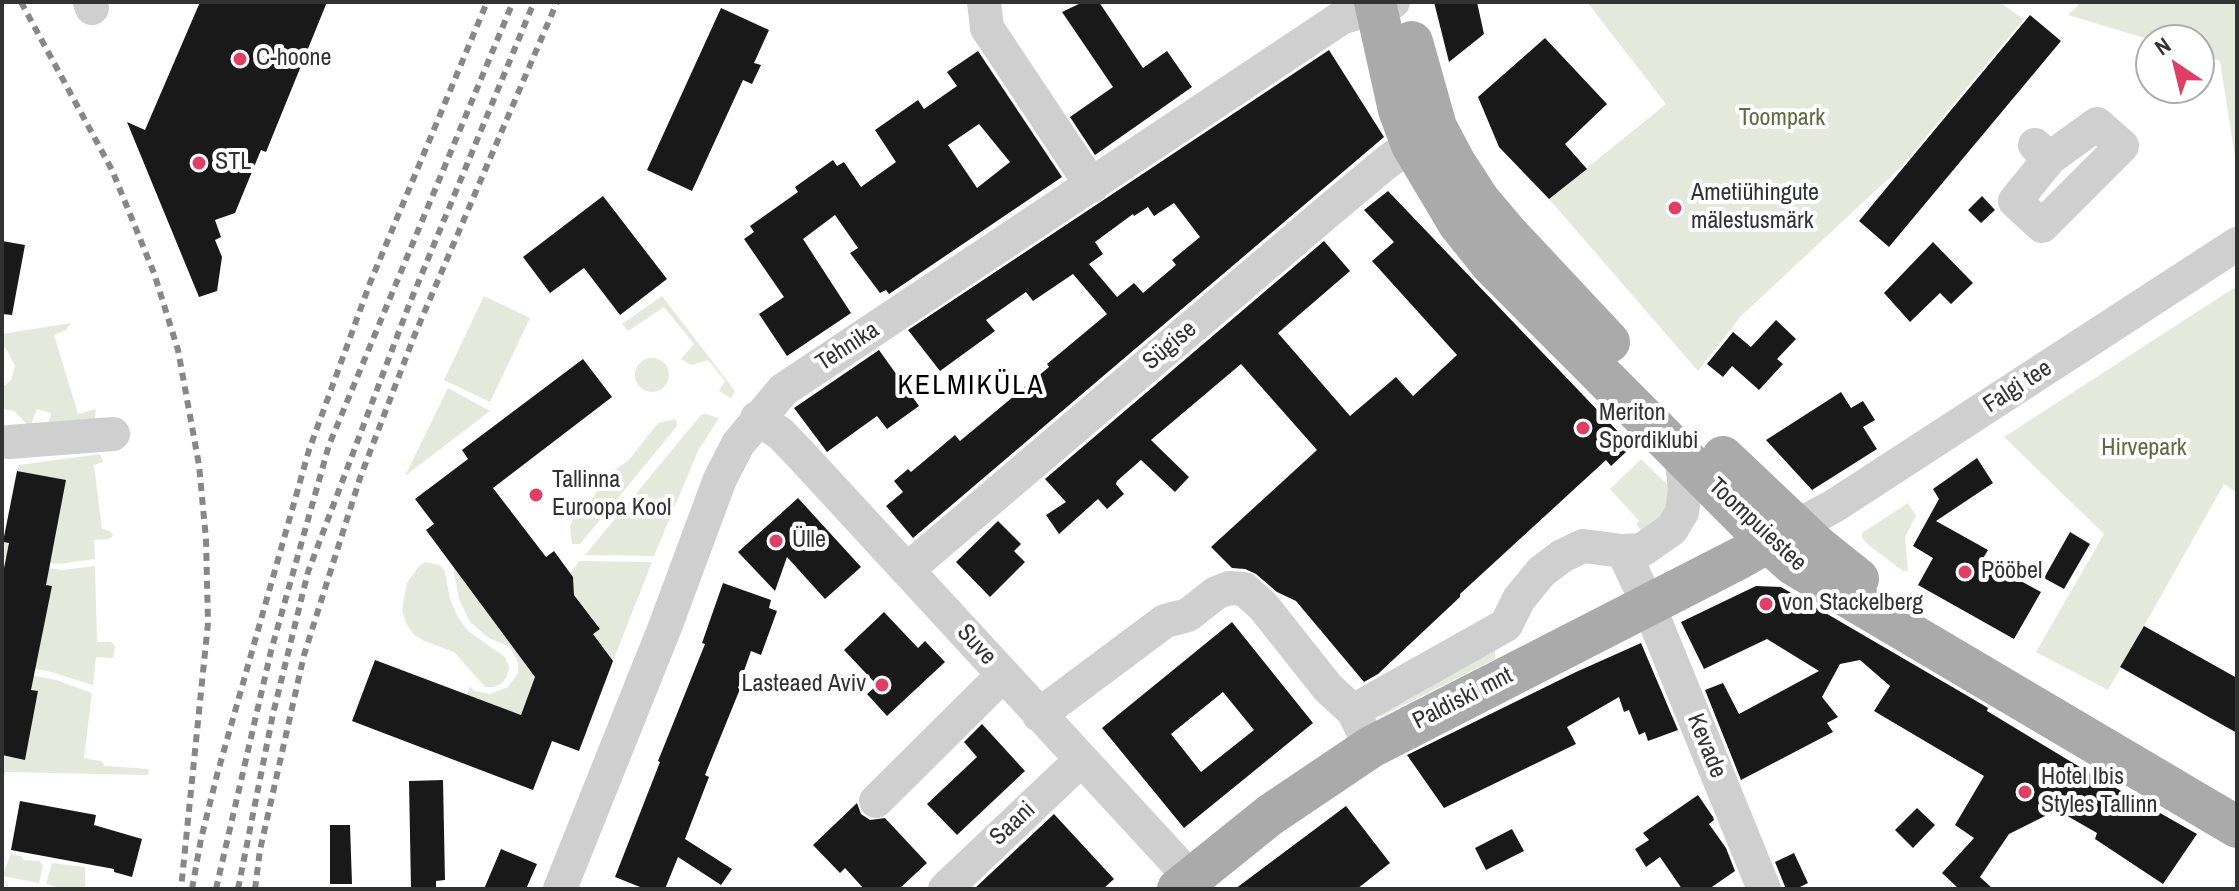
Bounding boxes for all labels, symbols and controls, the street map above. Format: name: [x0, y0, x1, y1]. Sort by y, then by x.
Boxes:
north arrow: [2135, 24, 2215, 104]
text: N: [2148, 30, 2176, 62]
place label: C-hoone: [256, 45, 331, 73]
marker: C-hoone: [231, 50, 249, 68]
park label: Toompark: [1739, 105, 1825, 133]
place label: STL: [215, 149, 251, 177]
marker: STL: [190, 154, 208, 172]
place label: Ametiühingute mälestusmärk: [1691, 180, 1819, 236]
marker: Ametiühingute mälestusmärk: [1666, 199, 1684, 217]
street label: Sügise: [1137, 315, 1203, 377]
street label: Tehnika: [811, 316, 885, 378]
street label: Falgi tee: [1978, 354, 2058, 420]
district label: KELMIKÜLA: [898, 369, 1044, 403]
place label: Meriton Spordiklubi: [1599, 400, 1699, 456]
marker: Meriton Spordiklubi: [1574, 419, 1592, 437]
park label: Hirvepark: [2101, 435, 2187, 463]
place label: Tallinna Euroopa Kool: [552, 467, 671, 523]
street label: Toompuiestee: [1702, 472, 1812, 578]
marker: Tallinna Euroopa Kool: [527, 486, 545, 504]
place label: Ülle: [792, 527, 826, 555]
marker: Ülle: [767, 532, 785, 550]
place label: Pööbel: [1981, 558, 2042, 586]
marker: Pööbel: [1956, 563, 1974, 581]
place label: von Stackelberg: [1782, 590, 1923, 618]
marker: von Stackelberg: [1757, 595, 1775, 613]
street label: Suve: [950, 619, 1002, 671]
street label: Paldiski mnt: [1408, 662, 1518, 736]
place label: Lasteaed Aviv: [742, 671, 866, 699]
marker: Lasteaed Aviv: [873, 676, 891, 694]
street label: Kevade: [1680, 710, 1732, 782]
place label: Hotel Ibis Styles Tallinn: [2041, 764, 2157, 820]
marker: Hotel Ibis Styles Tallinn: [2016, 783, 2034, 801]
street label: Saani: [984, 796, 1042, 852]

